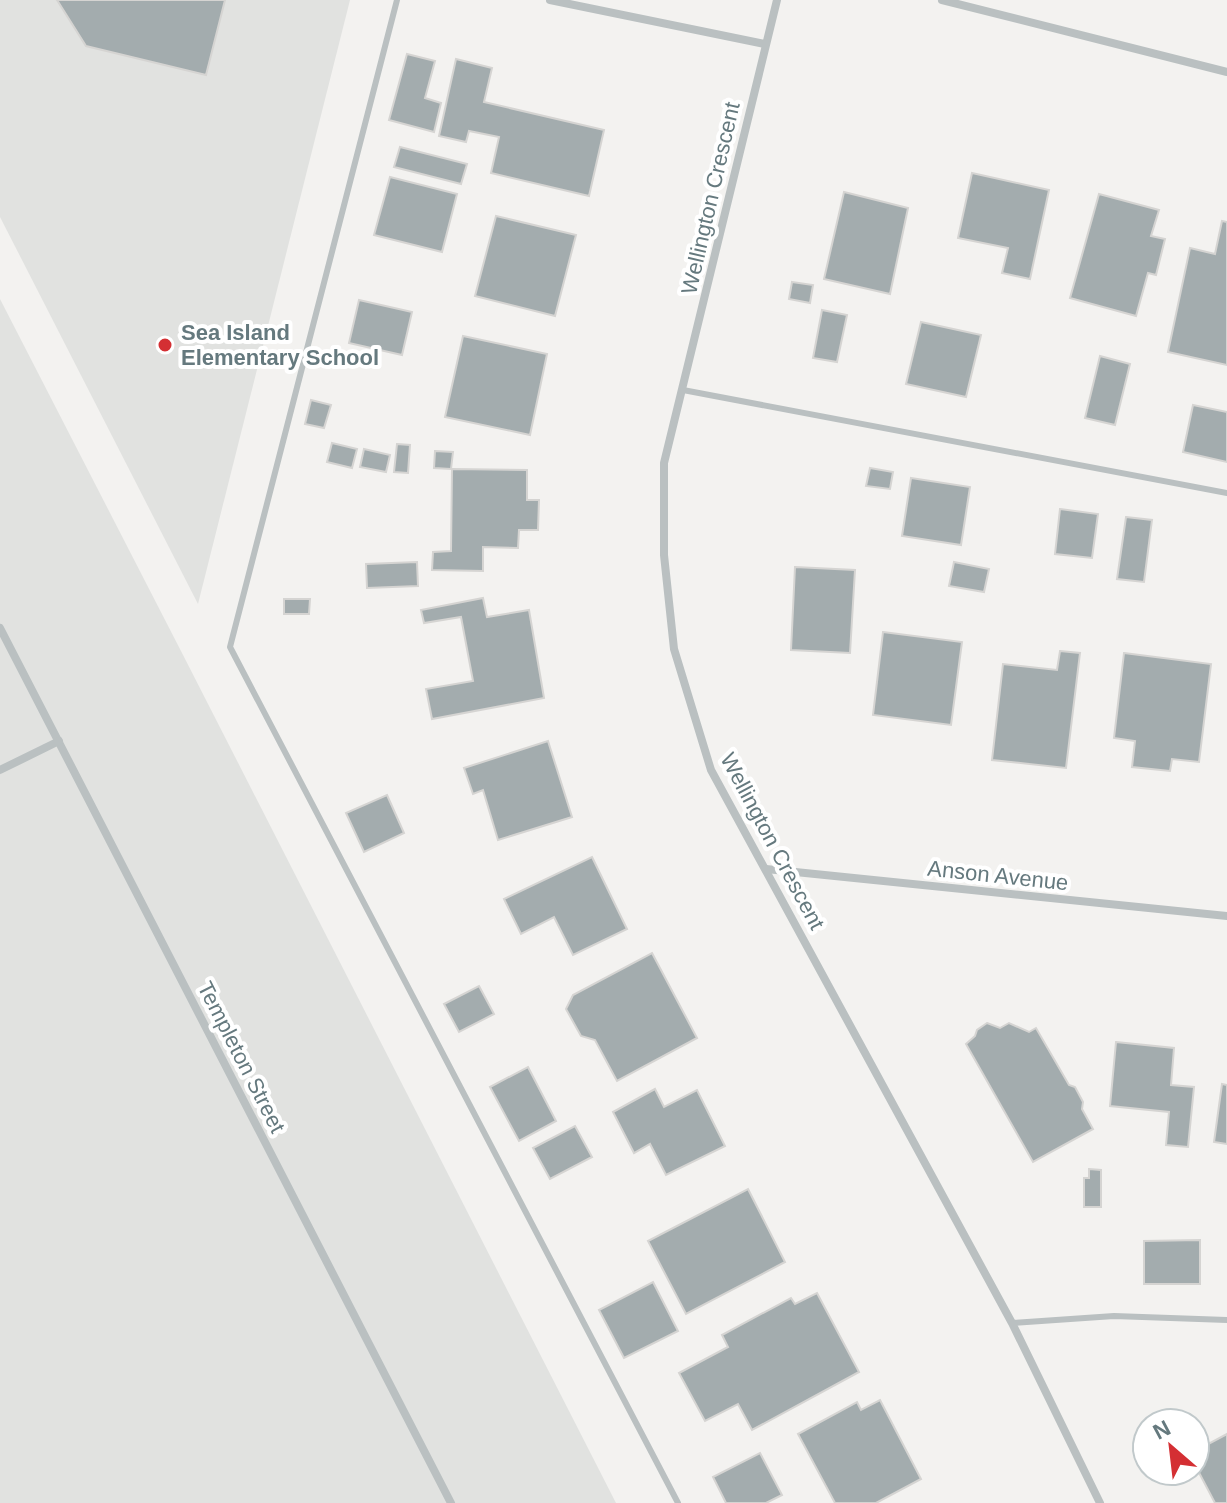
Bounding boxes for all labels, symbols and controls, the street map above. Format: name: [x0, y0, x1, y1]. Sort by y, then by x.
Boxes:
street label: Wellington Crescent: [676, 100, 745, 297]
place label: Sea Island Elementary School: [181, 320, 379, 370]
marker: Sea Island Elementary School: [156, 336, 174, 354]
street label: Wellington Crescent: [715, 749, 830, 934]
street label: Anson Avenue: [926, 856, 1070, 895]
street label: Templeton Street: [193, 977, 290, 1137]
north arrow: [1131, 1407, 1211, 1487]
text: N: [1149, 1415, 1175, 1445]

